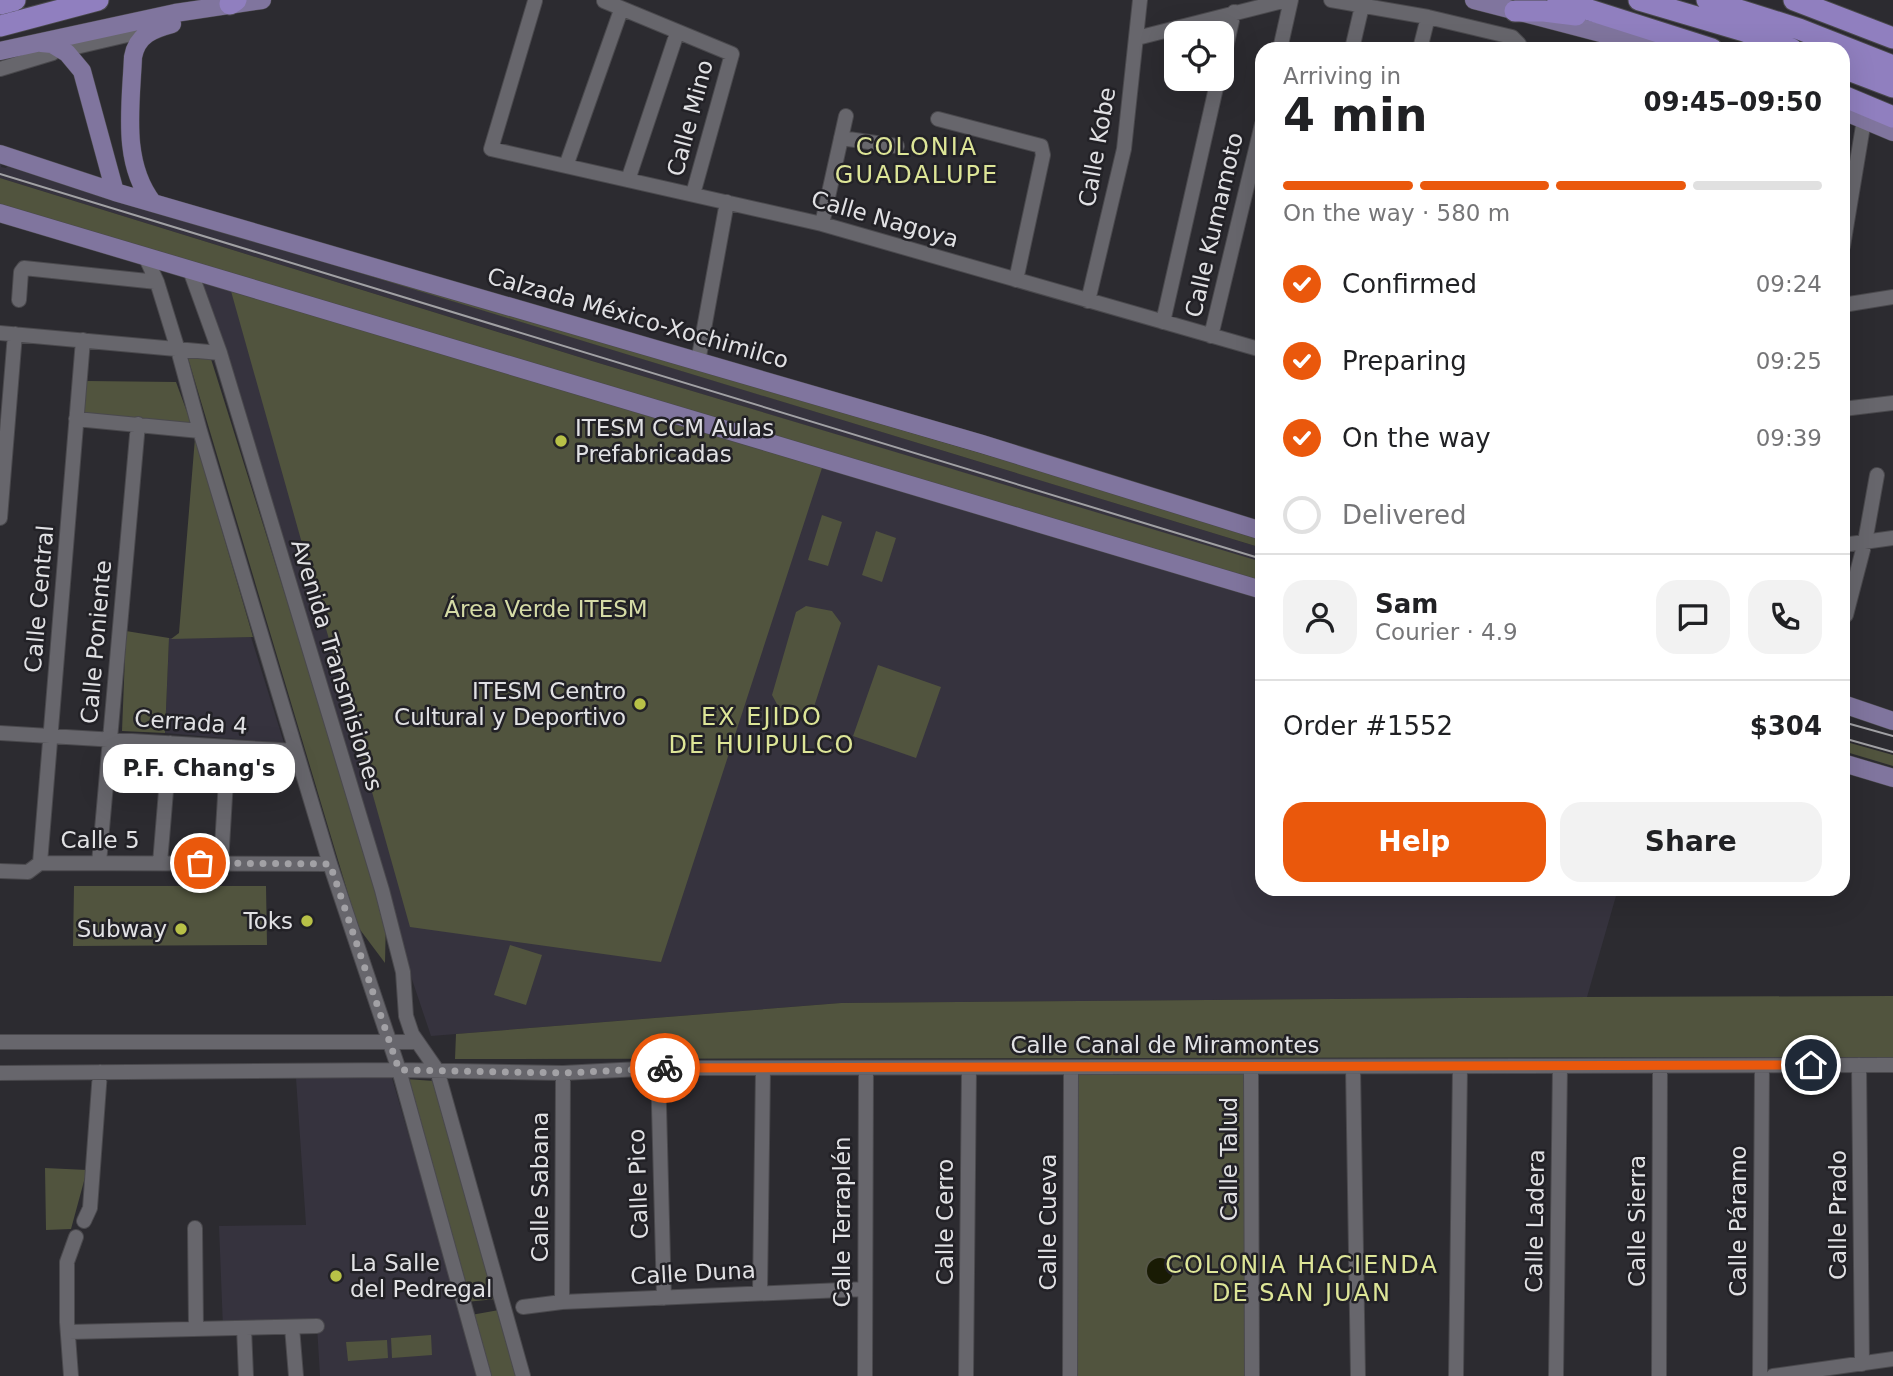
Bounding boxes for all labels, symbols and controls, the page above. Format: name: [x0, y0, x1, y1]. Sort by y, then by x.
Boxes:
map controls: [1164, 21, 1234, 91]
button: locate: [1164, 21, 1234, 91]
street label: Calle Mino: [662, 57, 718, 179]
text: Arriving in: [1283, 63, 1401, 89]
street label: Calle Kobe: [1074, 85, 1120, 209]
text: 09:45–09:50: [1643, 87, 1822, 117]
text: 4 min: [1283, 88, 1427, 142]
street label: Calle Kumamoto: [1180, 130, 1248, 320]
district label: COLONIA GUADALUPE: [835, 133, 999, 189]
street label: Calle Nagoya: [808, 186, 962, 252]
text: On the way · 580 m: [1283, 200, 1510, 226]
street label: Calzada México-Xochimilco: [484, 263, 792, 373]
icon: check: [1283, 265, 1321, 303]
text: Confirmed: [1342, 269, 1477, 299]
text: 09:24: [1756, 271, 1822, 297]
icon: check: [1283, 342, 1321, 380]
text: Preparing: [1342, 346, 1467, 376]
text: 09:25: [1756, 348, 1822, 374]
place label: ITESM CCM Aulas Prefabricadas: [575, 415, 774, 467]
icon: check: [1283, 419, 1321, 457]
text: On the way: [1342, 423, 1491, 453]
text: 09:39: [1756, 425, 1822, 451]
marker: ITESM CCM Aulas Prefabricadas: [553, 433, 569, 449]
text: Delivered: [1342, 500, 1466, 530]
street label: Calle Central: [20, 524, 58, 674]
street label: Avenida Transmisiones: [286, 536, 388, 794]
street label: Calle Poniente: [76, 559, 116, 725]
button: person: [1283, 580, 1357, 654]
button: chat: [1656, 580, 1730, 654]
button: phone: [1748, 580, 1822, 654]
text: Sam: [1375, 589, 1438, 619]
park label: Área Verde ITESM: [444, 595, 648, 622]
text: Courier · 4.9: [1375, 619, 1518, 645]
place label: ITESM Centro Cultural y Deportivo: [394, 678, 626, 730]
marker: ITESM Centro Cultural y Deportivo: [632, 696, 648, 712]
district label: EX EJIDO DE HUIPULCO: [668, 703, 856, 759]
street label: Cerrada 4: [134, 705, 248, 739]
text: Order #1552: [1283, 711, 1453, 741]
text: $304: [1750, 711, 1822, 741]
callout: P.F. Chang's: [104, 744, 296, 793]
text: P.F. Chang's: [123, 755, 275, 781]
button: Help: [1283, 802, 1546, 882]
button: Share: [1560, 802, 1822, 882]
street label: Calle 5: [60, 827, 140, 853]
pin: [170, 833, 230, 893]
icon: bag: [181, 844, 219, 882]
place label: Toks: [242, 908, 293, 934]
marker: Toks: [299, 913, 315, 929]
place label: Subway: [77, 916, 167, 942]
marker: Subway: [173, 921, 189, 937]
street label: Calle Canal de Miramontes: [1011, 1032, 1319, 1058]
courier: [630, 1033, 700, 1103]
pin: [1781, 1035, 1841, 1095]
icon: home: [1792, 1046, 1830, 1084]
icon: bike: [646, 1049, 684, 1087]
street label: Calle Talud: [1216, 1097, 1242, 1221]
street label: Calle Sabana: [527, 1112, 553, 1262]
street label: Calle Pico: [623, 1128, 653, 1240]
street label: Calle Terraplén: [829, 1136, 855, 1308]
street label: Calle Páramo: [1725, 1145, 1751, 1297]
street label: Calle Ladera: [1521, 1149, 1549, 1293]
street label: Calle Prado: [1825, 1150, 1851, 1280]
street label: Calle Cueva: [1035, 1154, 1061, 1290]
street label: Calle Sierra: [1624, 1155, 1650, 1287]
street label: Calle Cerro: [932, 1159, 958, 1285]
place label: La Salle del Pedregal: [350, 1250, 492, 1302]
district label: COLONIA HACIENDA DE SAN JUAN: [1165, 1251, 1439, 1307]
street label: Calle Duna: [630, 1257, 756, 1289]
marker: La Salle del Pedregal: [328, 1268, 344, 1284]

